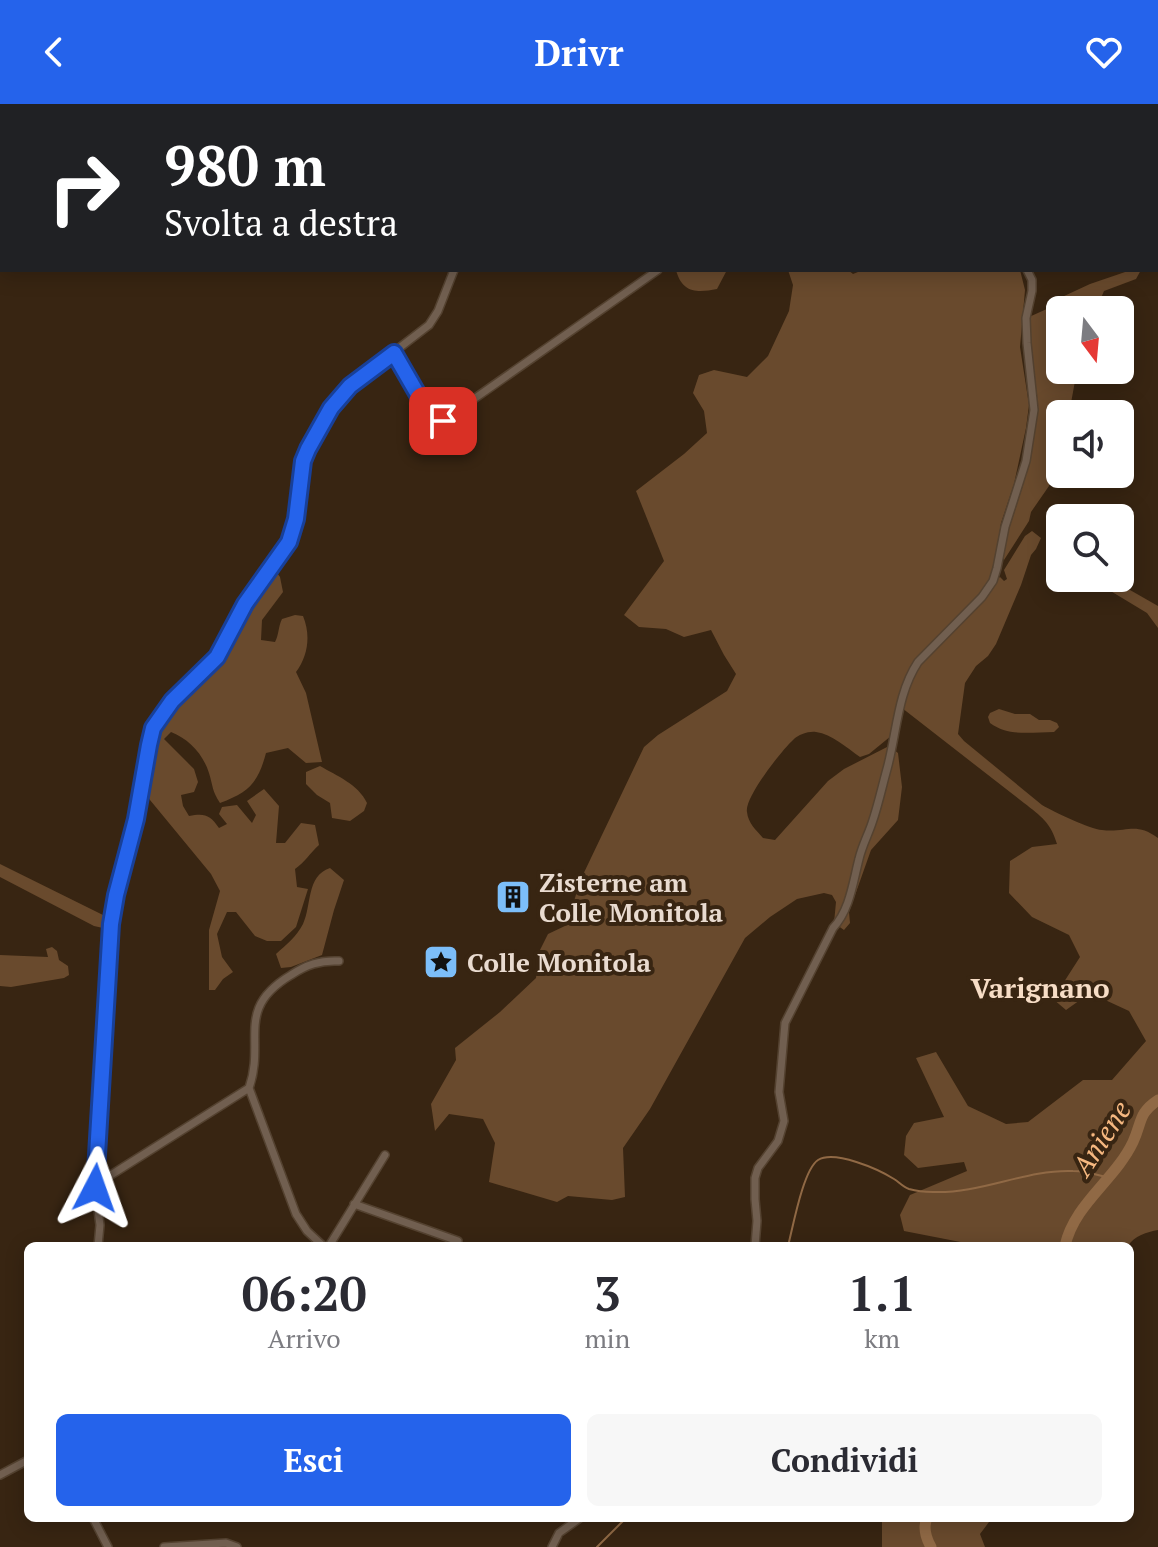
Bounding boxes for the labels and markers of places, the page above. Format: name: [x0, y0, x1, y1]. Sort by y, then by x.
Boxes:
pin: [409, 387, 477, 455]
place label: Zisterne am Colle Monitola: [539, 865, 724, 929]
building icon: Zisterne am Colle Monitola: [494, 878, 532, 916]
place icon: Colle Monitola: [422, 943, 460, 981]
place label: Colle Monitola: [467, 945, 652, 979]

